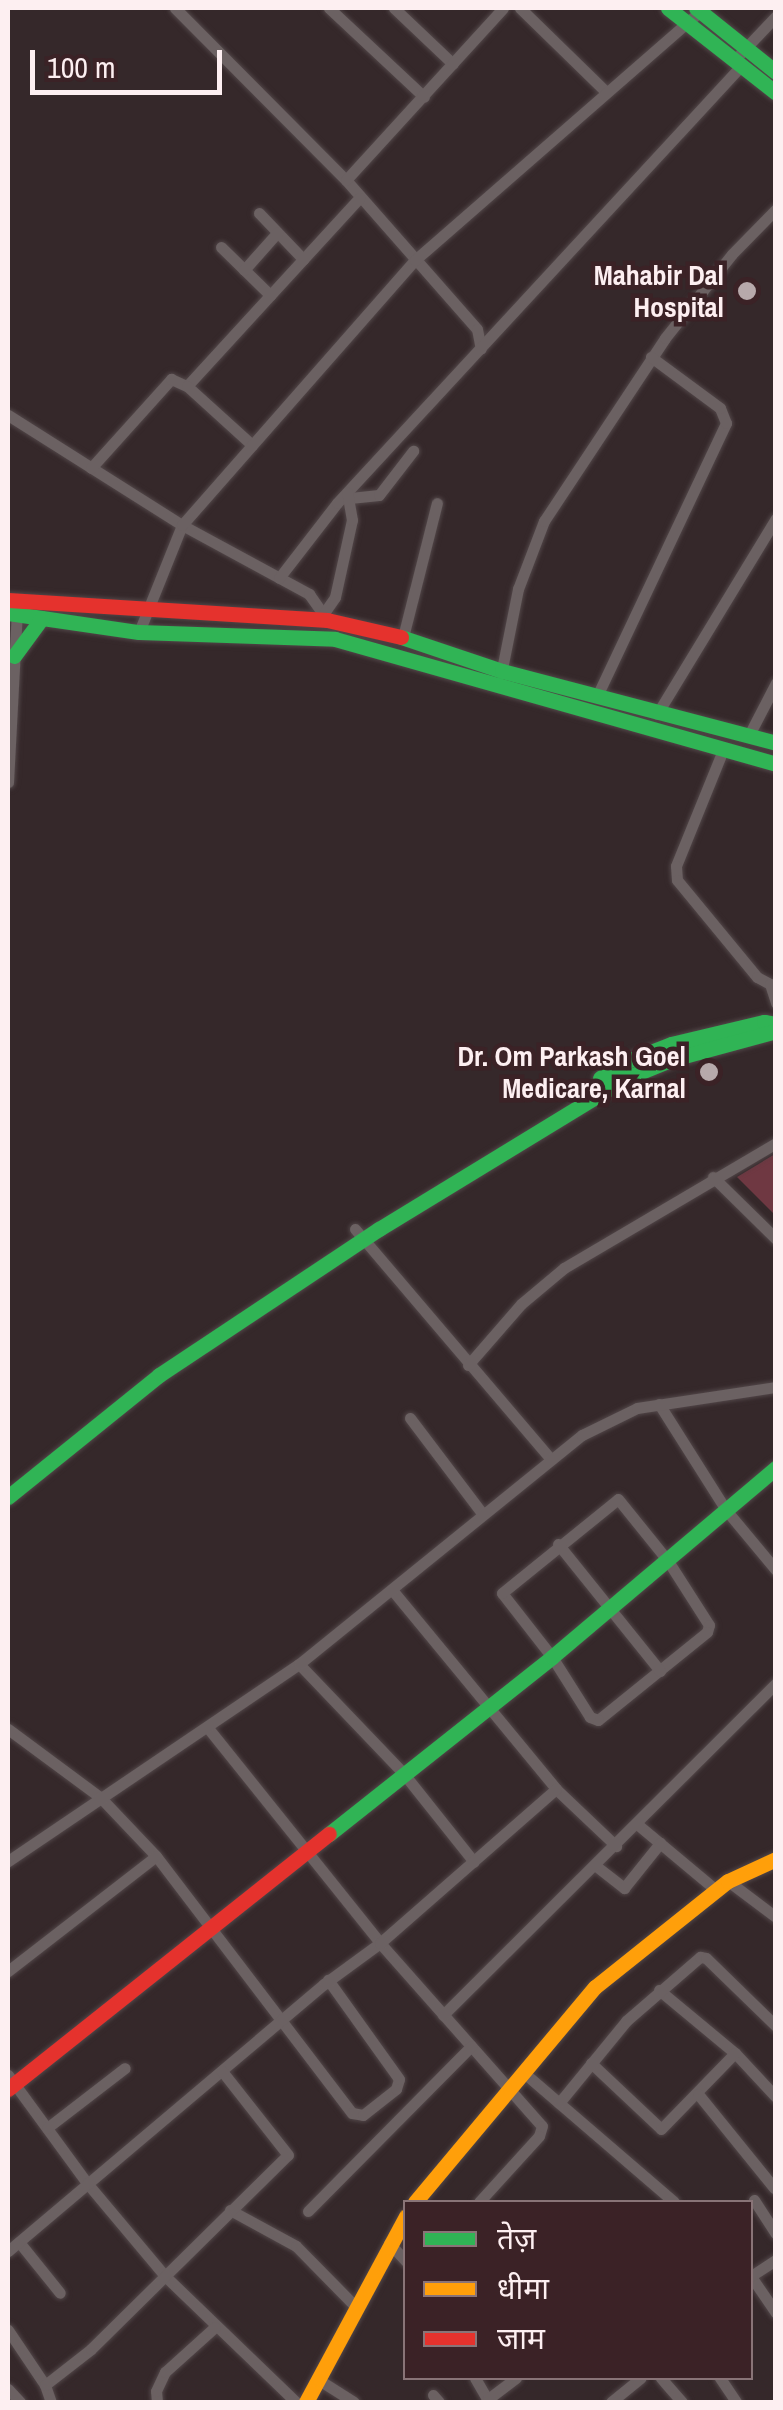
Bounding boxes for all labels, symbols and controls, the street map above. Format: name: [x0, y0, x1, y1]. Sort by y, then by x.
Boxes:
scale bar: [35, 30, 228, 92]
text: 100 m: [47, 47, 115, 87]
place label: Mahabir Dal Hospital: [594, 258, 724, 324]
marker: Mahabir Dal Hospital: [734, 278, 760, 304]
place label: Dr. Om Parkash Goel Medicare, Karnal: [458, 1039, 686, 1105]
marker: Dr. Om Parkash Goel Medicare, Karnal: [696, 1059, 722, 1085]
legend: [403, 2200, 753, 2380]
text: तेज़: [497, 2218, 536, 2258]
text: धीमा: [497, 2268, 549, 2308]
text: जाम: [497, 2318, 545, 2358]

